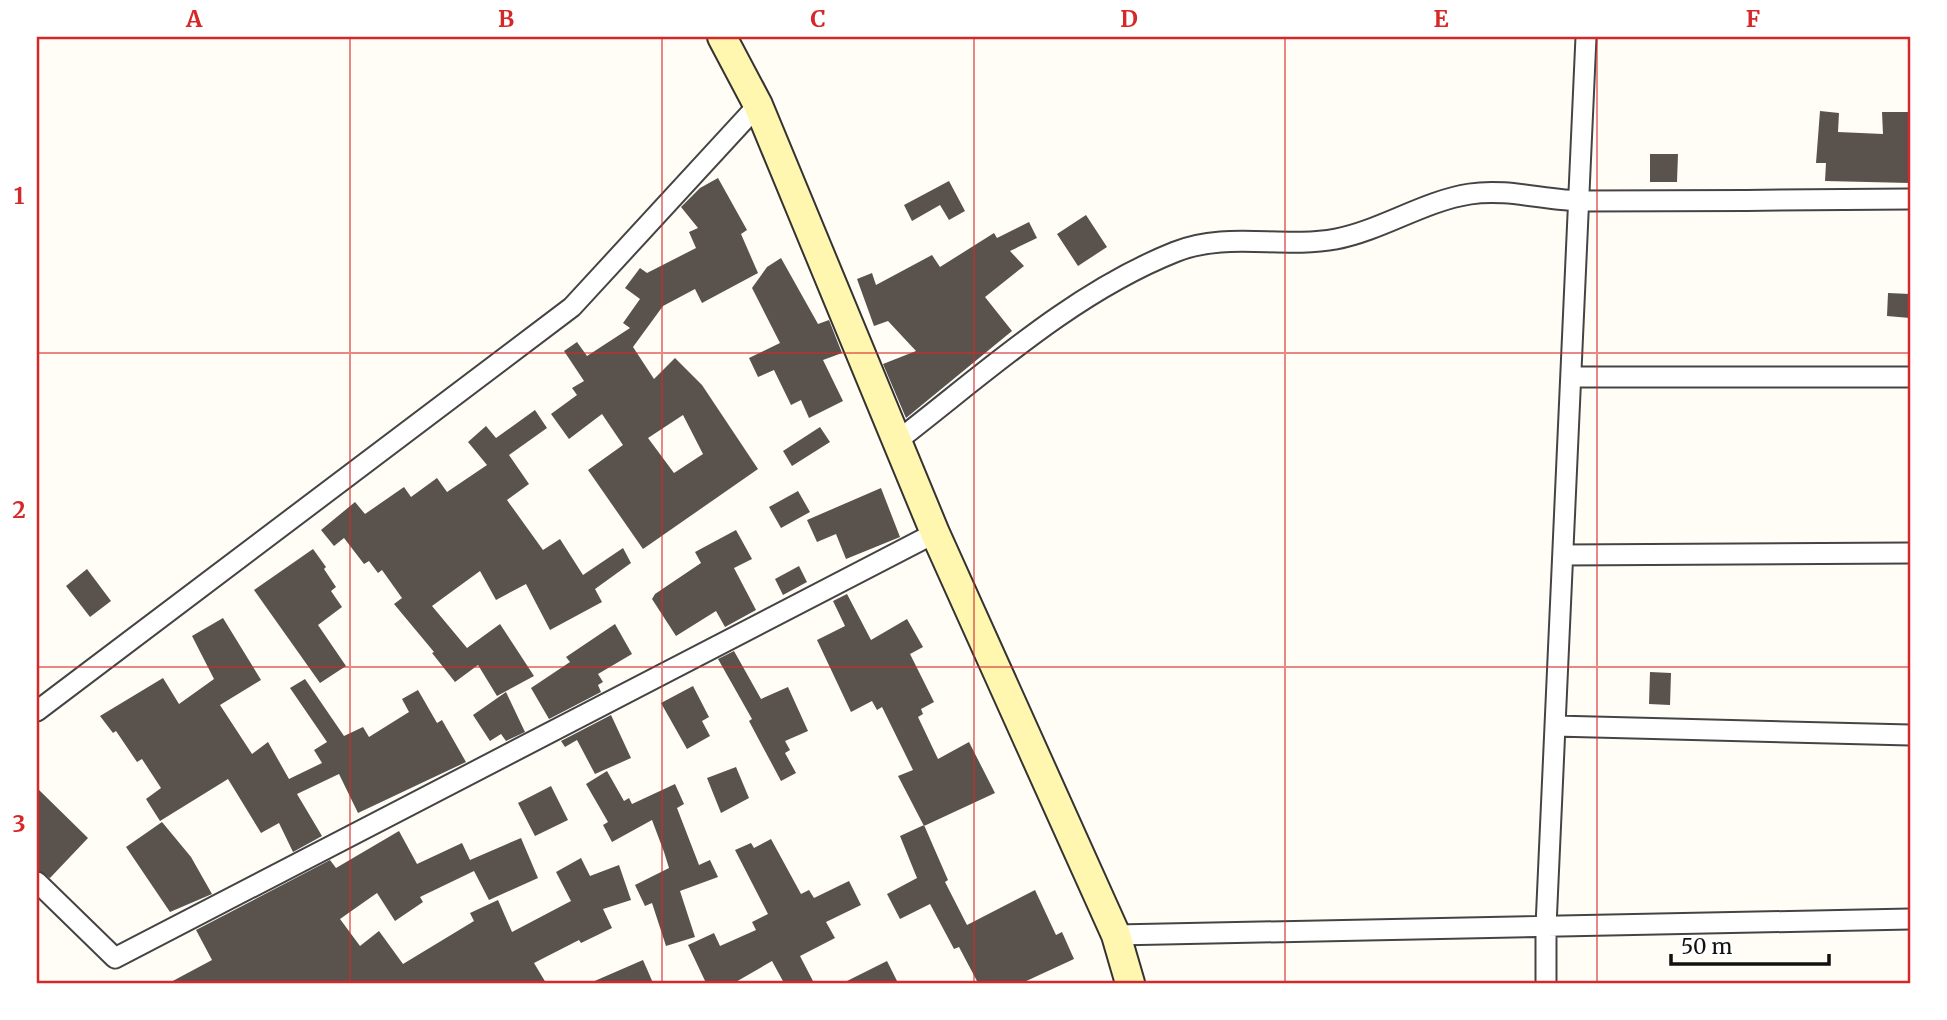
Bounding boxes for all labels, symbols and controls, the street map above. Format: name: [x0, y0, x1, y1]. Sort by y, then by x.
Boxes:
text: A: [185, 4, 203, 33]
text: B: [498, 4, 514, 33]
text: C: [810, 4, 826, 33]
text: D: [1120, 4, 1138, 33]
text: E: [1433, 4, 1449, 33]
text: F: [1746, 4, 1760, 33]
text: 1: [14, 181, 25, 210]
text: 2: [12, 495, 26, 524]
text: 3: [12, 809, 26, 838]
scale bar: [1671, 922, 1828, 966]
text: 50 m: [1681, 933, 1732, 960]

